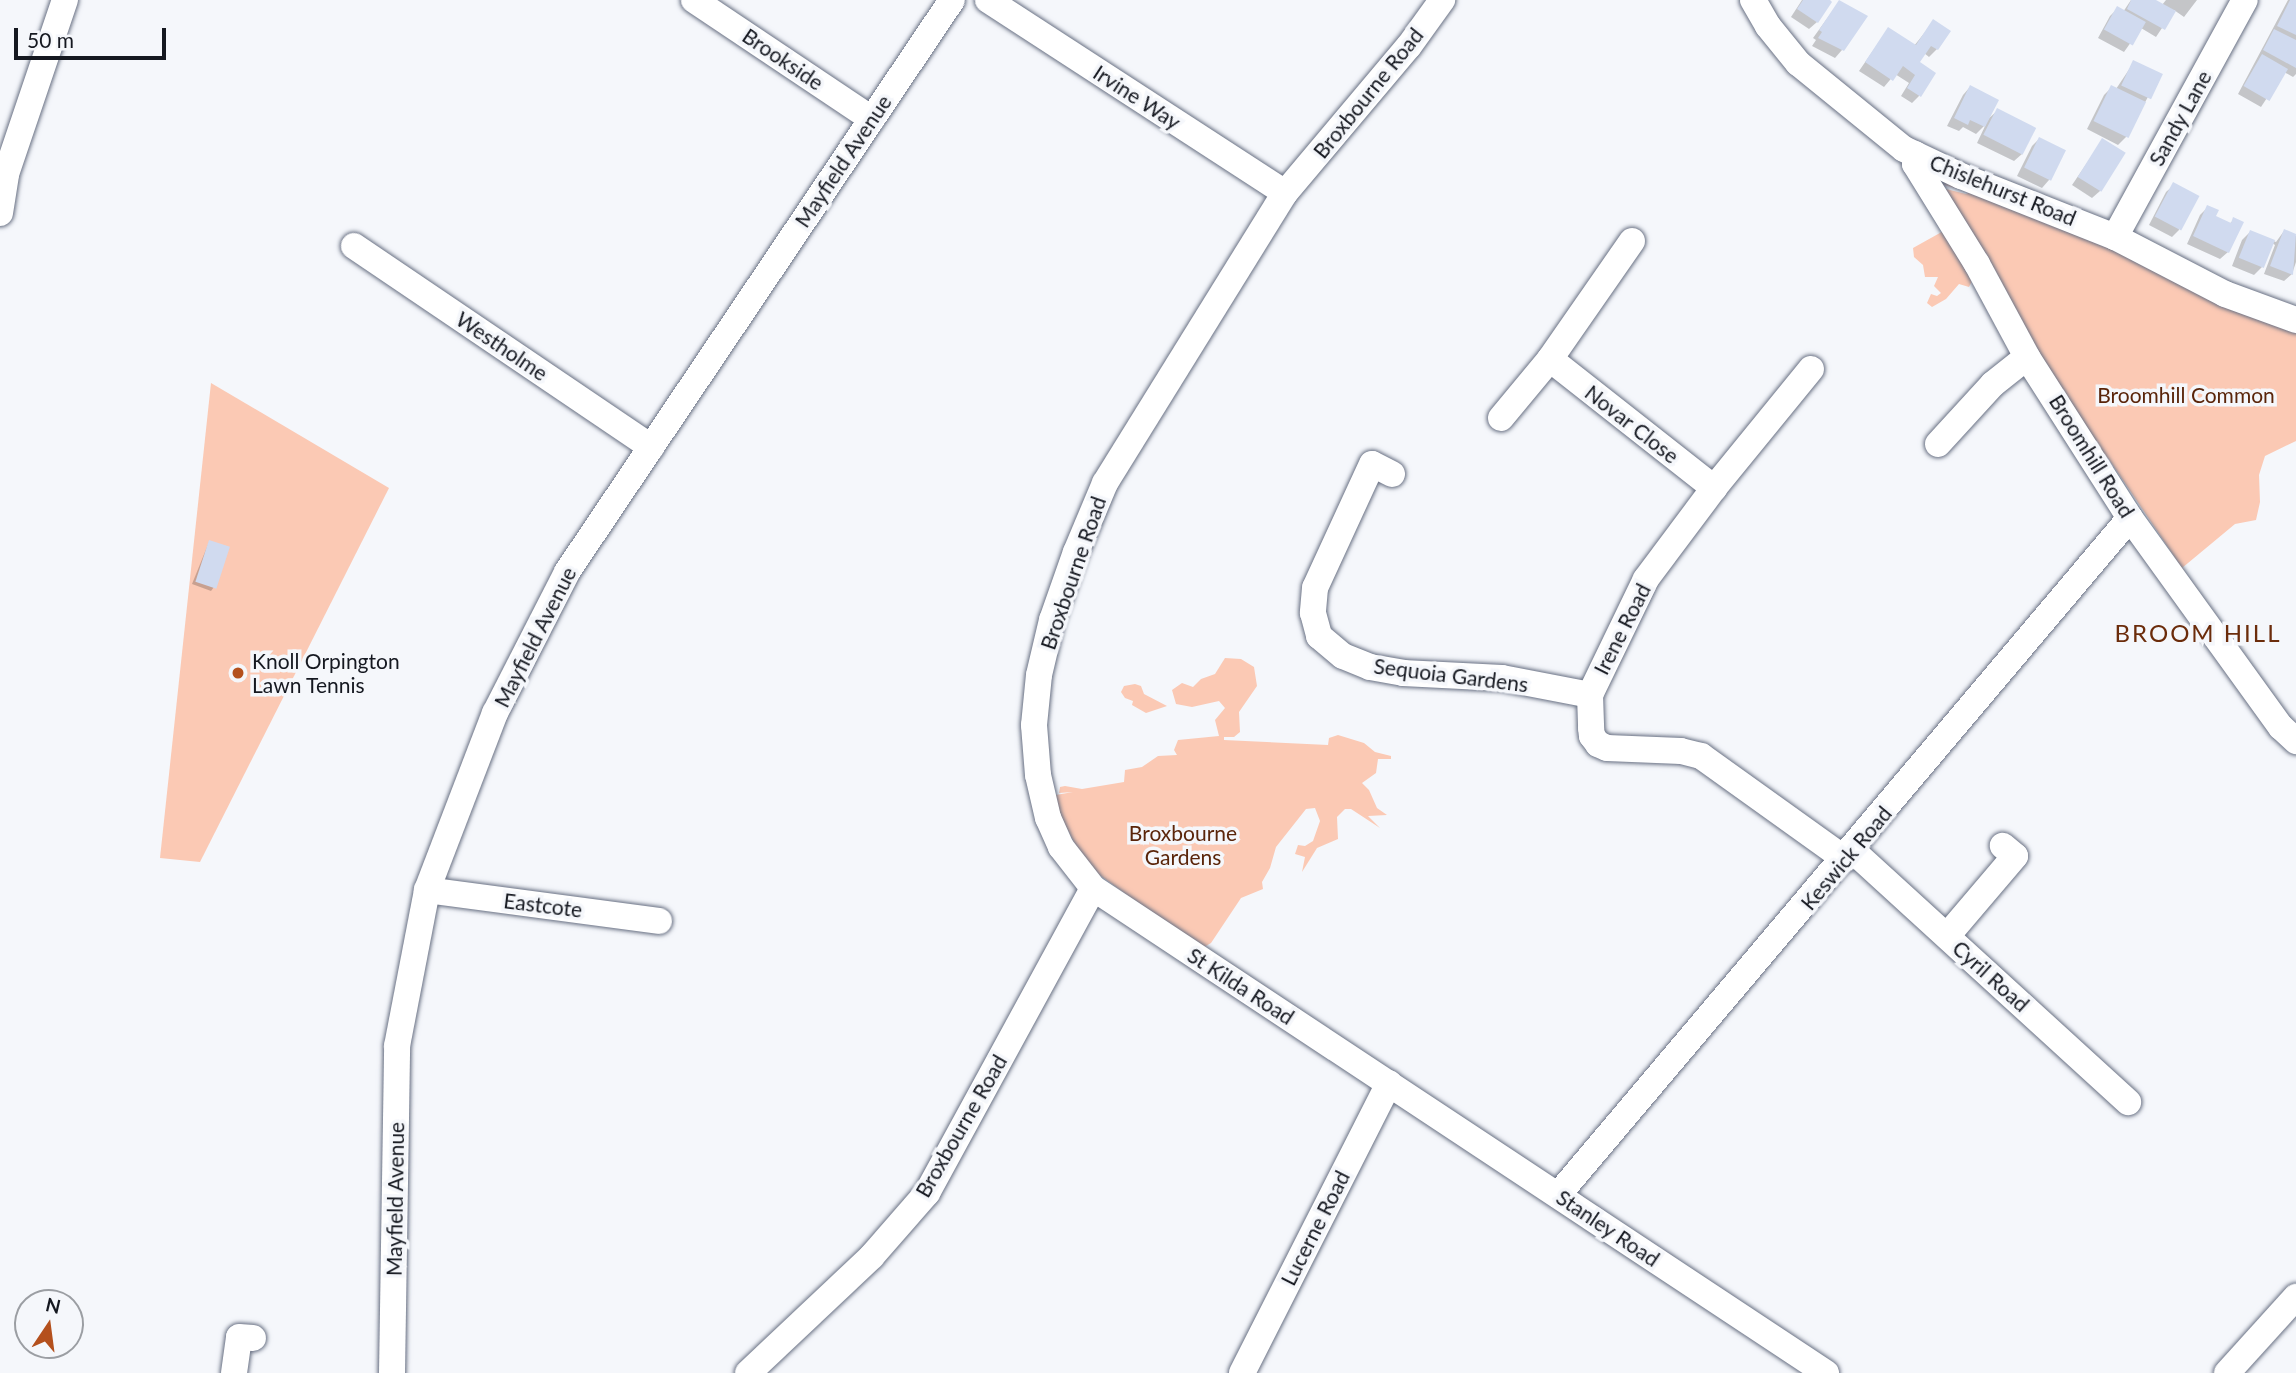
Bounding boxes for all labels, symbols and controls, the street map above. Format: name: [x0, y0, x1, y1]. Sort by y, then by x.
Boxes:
scale bar: [18, 14, 170, 58]
street label: Brookside: [738, 23, 828, 95]
street label: Broxbourne Road: [1308, 23, 1428, 163]
text: 50 m: [27, 27, 74, 52]
street label: Irvine Way: [1089, 59, 1185, 135]
street label: Sandy Lane: [2143, 66, 2217, 170]
street label: Mayfield Avenue: [789, 90, 897, 232]
street label: Chislehurst Road: [1926, 149, 2080, 231]
street label: Westholme: [451, 306, 553, 386]
street label: Novar Close: [1580, 379, 1684, 469]
park label: Broomhill Common: [2097, 382, 2275, 408]
street label: Broomhill Road: [2044, 390, 2140, 522]
street label: Broxbourne Road: [1035, 493, 1111, 653]
street label: Mayfield Avenue: [489, 562, 581, 712]
street label: Irene Road: [1588, 579, 1656, 679]
district label: BROOM HILL: [2116, 619, 2280, 647]
place label: Knoll Orpington Lawn Tennis: [252, 648, 400, 698]
street label: Sequoia Gardens: [1372, 653, 1530, 697]
marker: Knoll Orpington Lawn Tennis: [230, 665, 246, 681]
street label: Keswick Road: [1795, 801, 1897, 915]
park label: Broxbourne Gardens: [1129, 820, 1237, 870]
street label: Eastcote: [502, 888, 584, 922]
street label: Cyril Road: [1948, 935, 2034, 1017]
street label: St Kilda Road: [1183, 942, 1299, 1030]
street label: Broxbourne Road: [910, 1050, 1012, 1202]
street label: Mayfield Avenue: [381, 1121, 409, 1277]
street label: Lucerne Road: [1275, 1166, 1355, 1290]
street label: Stanley Road: [1552, 1184, 1664, 1272]
north arrow: [14, 1289, 84, 1359]
text: N: [44, 1292, 63, 1318]

